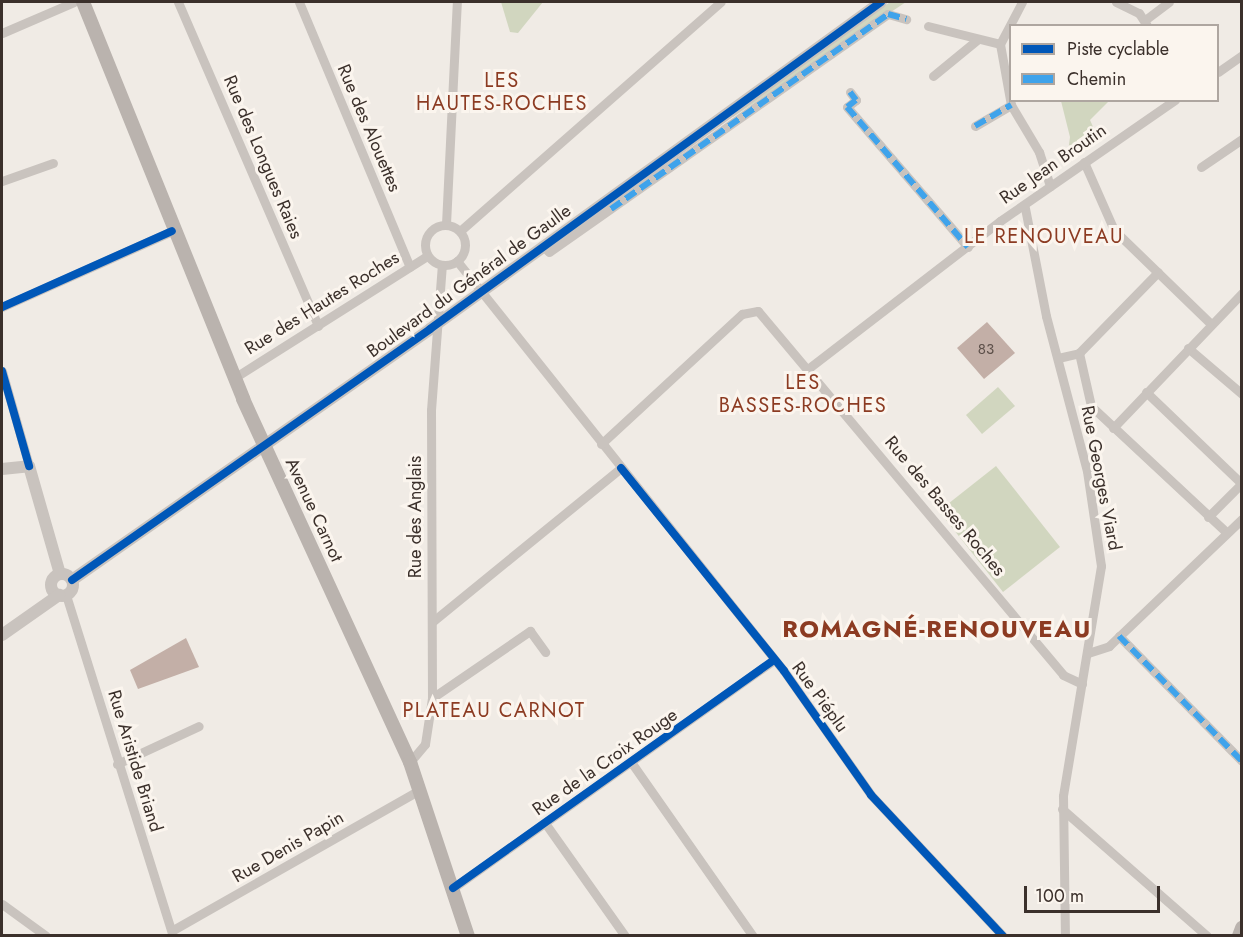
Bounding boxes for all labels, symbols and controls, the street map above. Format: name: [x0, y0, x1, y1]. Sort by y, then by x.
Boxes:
legend: [1009, 24, 1219, 102]
text: Piste cyclable: [1067, 36, 1169, 62]
street label: Rue des Alouettes: [332, 61, 406, 195]
text: Chemin: [1067, 66, 1126, 92]
district label: LES HAUTES-ROCHES: [416, 69, 588, 116]
street label: Rue des Longues Raies: [219, 72, 307, 242]
street label: Rue Jean Broutin: [996, 119, 1110, 209]
street label: Boulevard du Général de Gaulle: [363, 200, 575, 362]
district label: LE RENOUVEAU: [964, 224, 1124, 248]
street label: Rue des Hautes Roches: [241, 247, 403, 359]
house number: 83: [978, 341, 994, 359]
district label: LES BASSES-ROCHES: [719, 370, 887, 417]
street label: Rue Georges Viard: [1076, 404, 1126, 552]
street label: Rue des Basses Roches: [880, 432, 1010, 580]
street label: Avenue Carnot: [280, 455, 348, 565]
street label: Rue des Anglais: [404, 456, 426, 578]
district label: ROMAGNÉ-RENOUVEAU: [782, 615, 1092, 643]
street label: Rue Piéplu: [787, 658, 853, 736]
street label: Rue Aristide Briand: [103, 687, 167, 835]
district label: PLATEAU CARNOT: [402, 698, 586, 722]
street label: Rue de la Croix Rouge: [528, 704, 682, 820]
street label: Rue Denis Papin: [229, 806, 347, 888]
scale bar: [1027, 874, 1164, 912]
text: 100 m: [1035, 883, 1084, 909]

